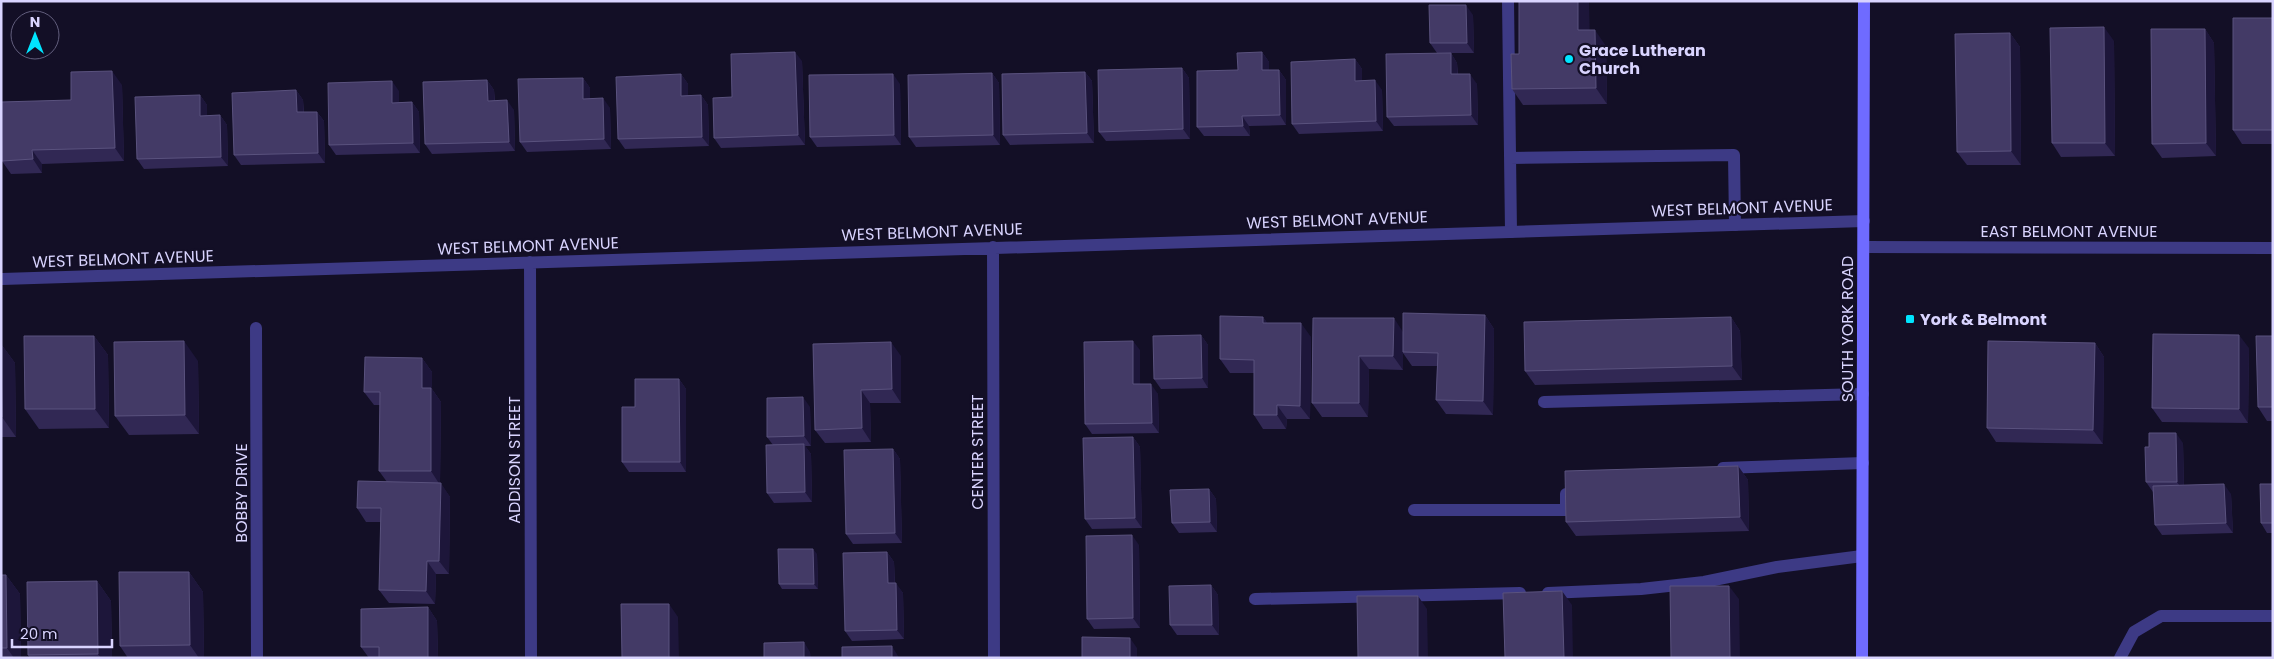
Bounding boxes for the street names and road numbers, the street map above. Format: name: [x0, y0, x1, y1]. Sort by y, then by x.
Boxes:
street label: WEST BELMONT AVENUE: [1651, 193, 1833, 223]
street label: WEST BELMONT AVENUE: [1246, 205, 1428, 235]
street label: WEST BELMONT AVENUE: [841, 217, 1023, 247]
street label: EAST BELMONT AVENUE: [1981, 220, 2157, 243]
street label: WEST BELMONT AVENUE: [437, 231, 619, 261]
street label: WEST BELMONT AVENUE: [32, 244, 214, 274]
street label: SOUTH YORK ROAD: [1836, 256, 1859, 402]
street label: CENTER STREET: [966, 394, 989, 510]
street label: ADDISON STREET: [503, 396, 526, 524]
street label: BOBBY DRIVE: [230, 443, 253, 543]

